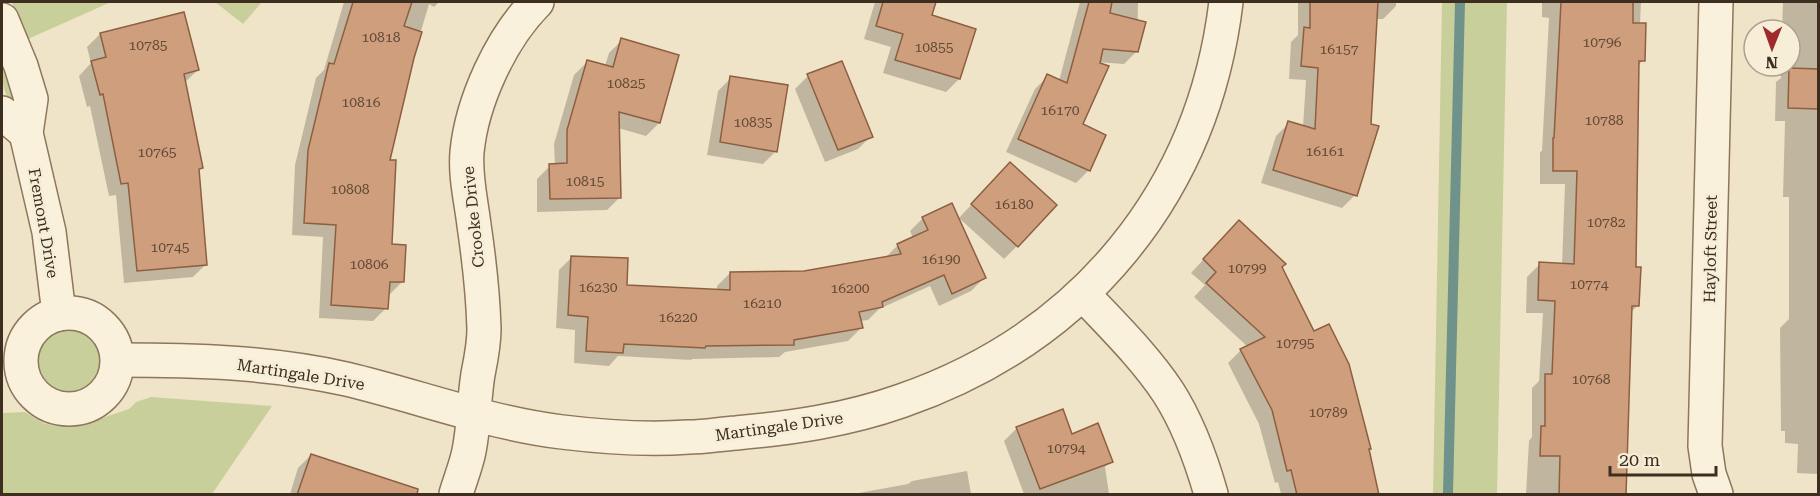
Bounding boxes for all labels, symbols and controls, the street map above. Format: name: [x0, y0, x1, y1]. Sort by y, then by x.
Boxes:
north arrow: [1742, 18, 1802, 78]
house number: 10818: [361, 29, 401, 45]
house number: 10796: [1582, 34, 1622, 50]
house number: 10785: [128, 37, 168, 53]
house number: 10855: [914, 39, 954, 55]
house number: 16157: [1319, 41, 1359, 57]
text: N: [1765, 53, 1778, 72]
house number: 10825: [606, 75, 646, 91]
house number: 10816: [341, 94, 381, 110]
house number: 16170: [1040, 102, 1080, 118]
house number: 10788: [1584, 112, 1624, 128]
house number: 10835: [733, 114, 773, 130]
house number: 16161: [1305, 143, 1345, 159]
house number: 10765: [137, 144, 177, 160]
street label: Crooke Drive: [459, 165, 488, 269]
street label: Fremont Drive: [24, 167, 63, 280]
house number: 10815: [565, 173, 605, 189]
house number: 10808: [330, 181, 370, 197]
street label: Hayloft Street: [1700, 195, 1721, 303]
house number: 16180: [994, 196, 1034, 212]
house number: 10782: [1586, 214, 1626, 230]
house number: 10745: [150, 239, 190, 255]
house number: 16190: [921, 251, 961, 267]
house number: 10806: [349, 256, 389, 272]
house number: 10799: [1227, 260, 1267, 276]
house number: 10774: [1569, 276, 1609, 292]
house number: 16230: [578, 279, 618, 295]
house number: 16200: [830, 280, 870, 296]
house number: 16210: [742, 295, 782, 311]
house number: 16220: [658, 309, 698, 325]
house number: 10795: [1275, 335, 1315, 351]
street label: Martingale Drive: [236, 355, 366, 394]
house number: 10768: [1571, 371, 1611, 387]
house number: 10789: [1308, 404, 1348, 420]
street label: Martingale Drive: [714, 408, 844, 445]
scale bar: [1610, 439, 1716, 477]
house number: 10794: [1046, 440, 1086, 456]
text: 20 m: [1619, 449, 1660, 470]

